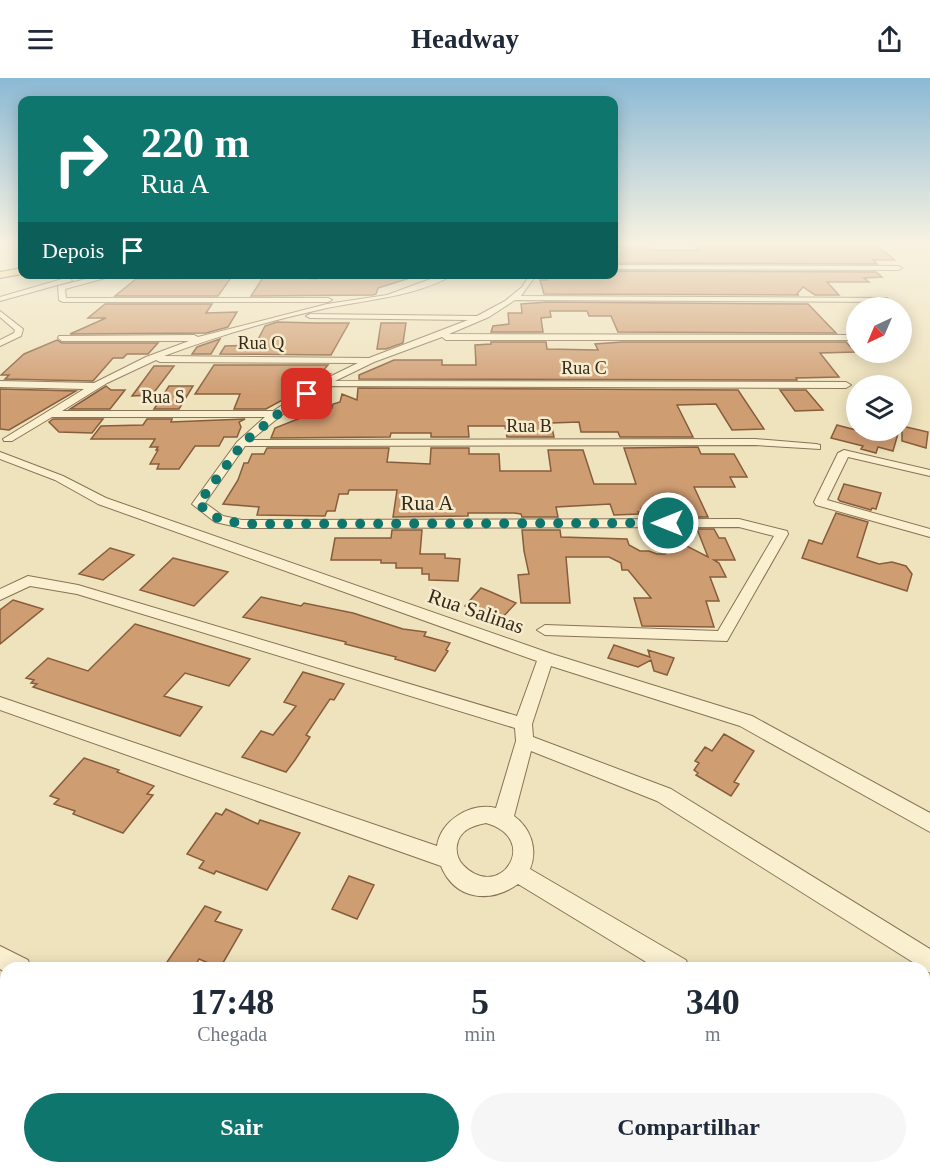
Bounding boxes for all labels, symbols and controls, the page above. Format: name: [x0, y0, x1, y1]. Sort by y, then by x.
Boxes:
icon: menu: [24, 23, 57, 56]
icon: share: [873, 23, 906, 56]
text: Headway: [411, 24, 519, 54]
icon: right: [42, 120, 120, 198]
text: 220 m: [141, 120, 250, 166]
text: Rua A: [141, 169, 209, 199]
icon: arrive: [116, 234, 149, 267]
text: Depois: [42, 238, 104, 263]
north arrow: [846, 297, 912, 363]
map controls: [846, 297, 912, 441]
street label: Rua Q: [238, 333, 284, 353]
street label: Rua C: [561, 358, 607, 378]
pin: [281, 368, 332, 419]
button: layers: [846, 375, 912, 441]
icon: arrive: [290, 377, 323, 410]
street label: Rua S: [141, 387, 185, 407]
street label: Rua B: [506, 416, 552, 436]
street label: Rua A: [400, 491, 454, 515]
position arrow: [636, 491, 700, 555]
street label: Rua Salinas: [425, 583, 527, 639]
text: 17:48: [190, 982, 274, 1022]
text: 5: [471, 982, 489, 1022]
text: 340: [686, 982, 740, 1022]
text: Chegada: [197, 1023, 267, 1045]
text: min: [464, 1023, 496, 1045]
text: m: [705, 1023, 721, 1045]
button: Sair: [24, 1093, 459, 1162]
button: Compartilhar: [471, 1093, 906, 1162]

